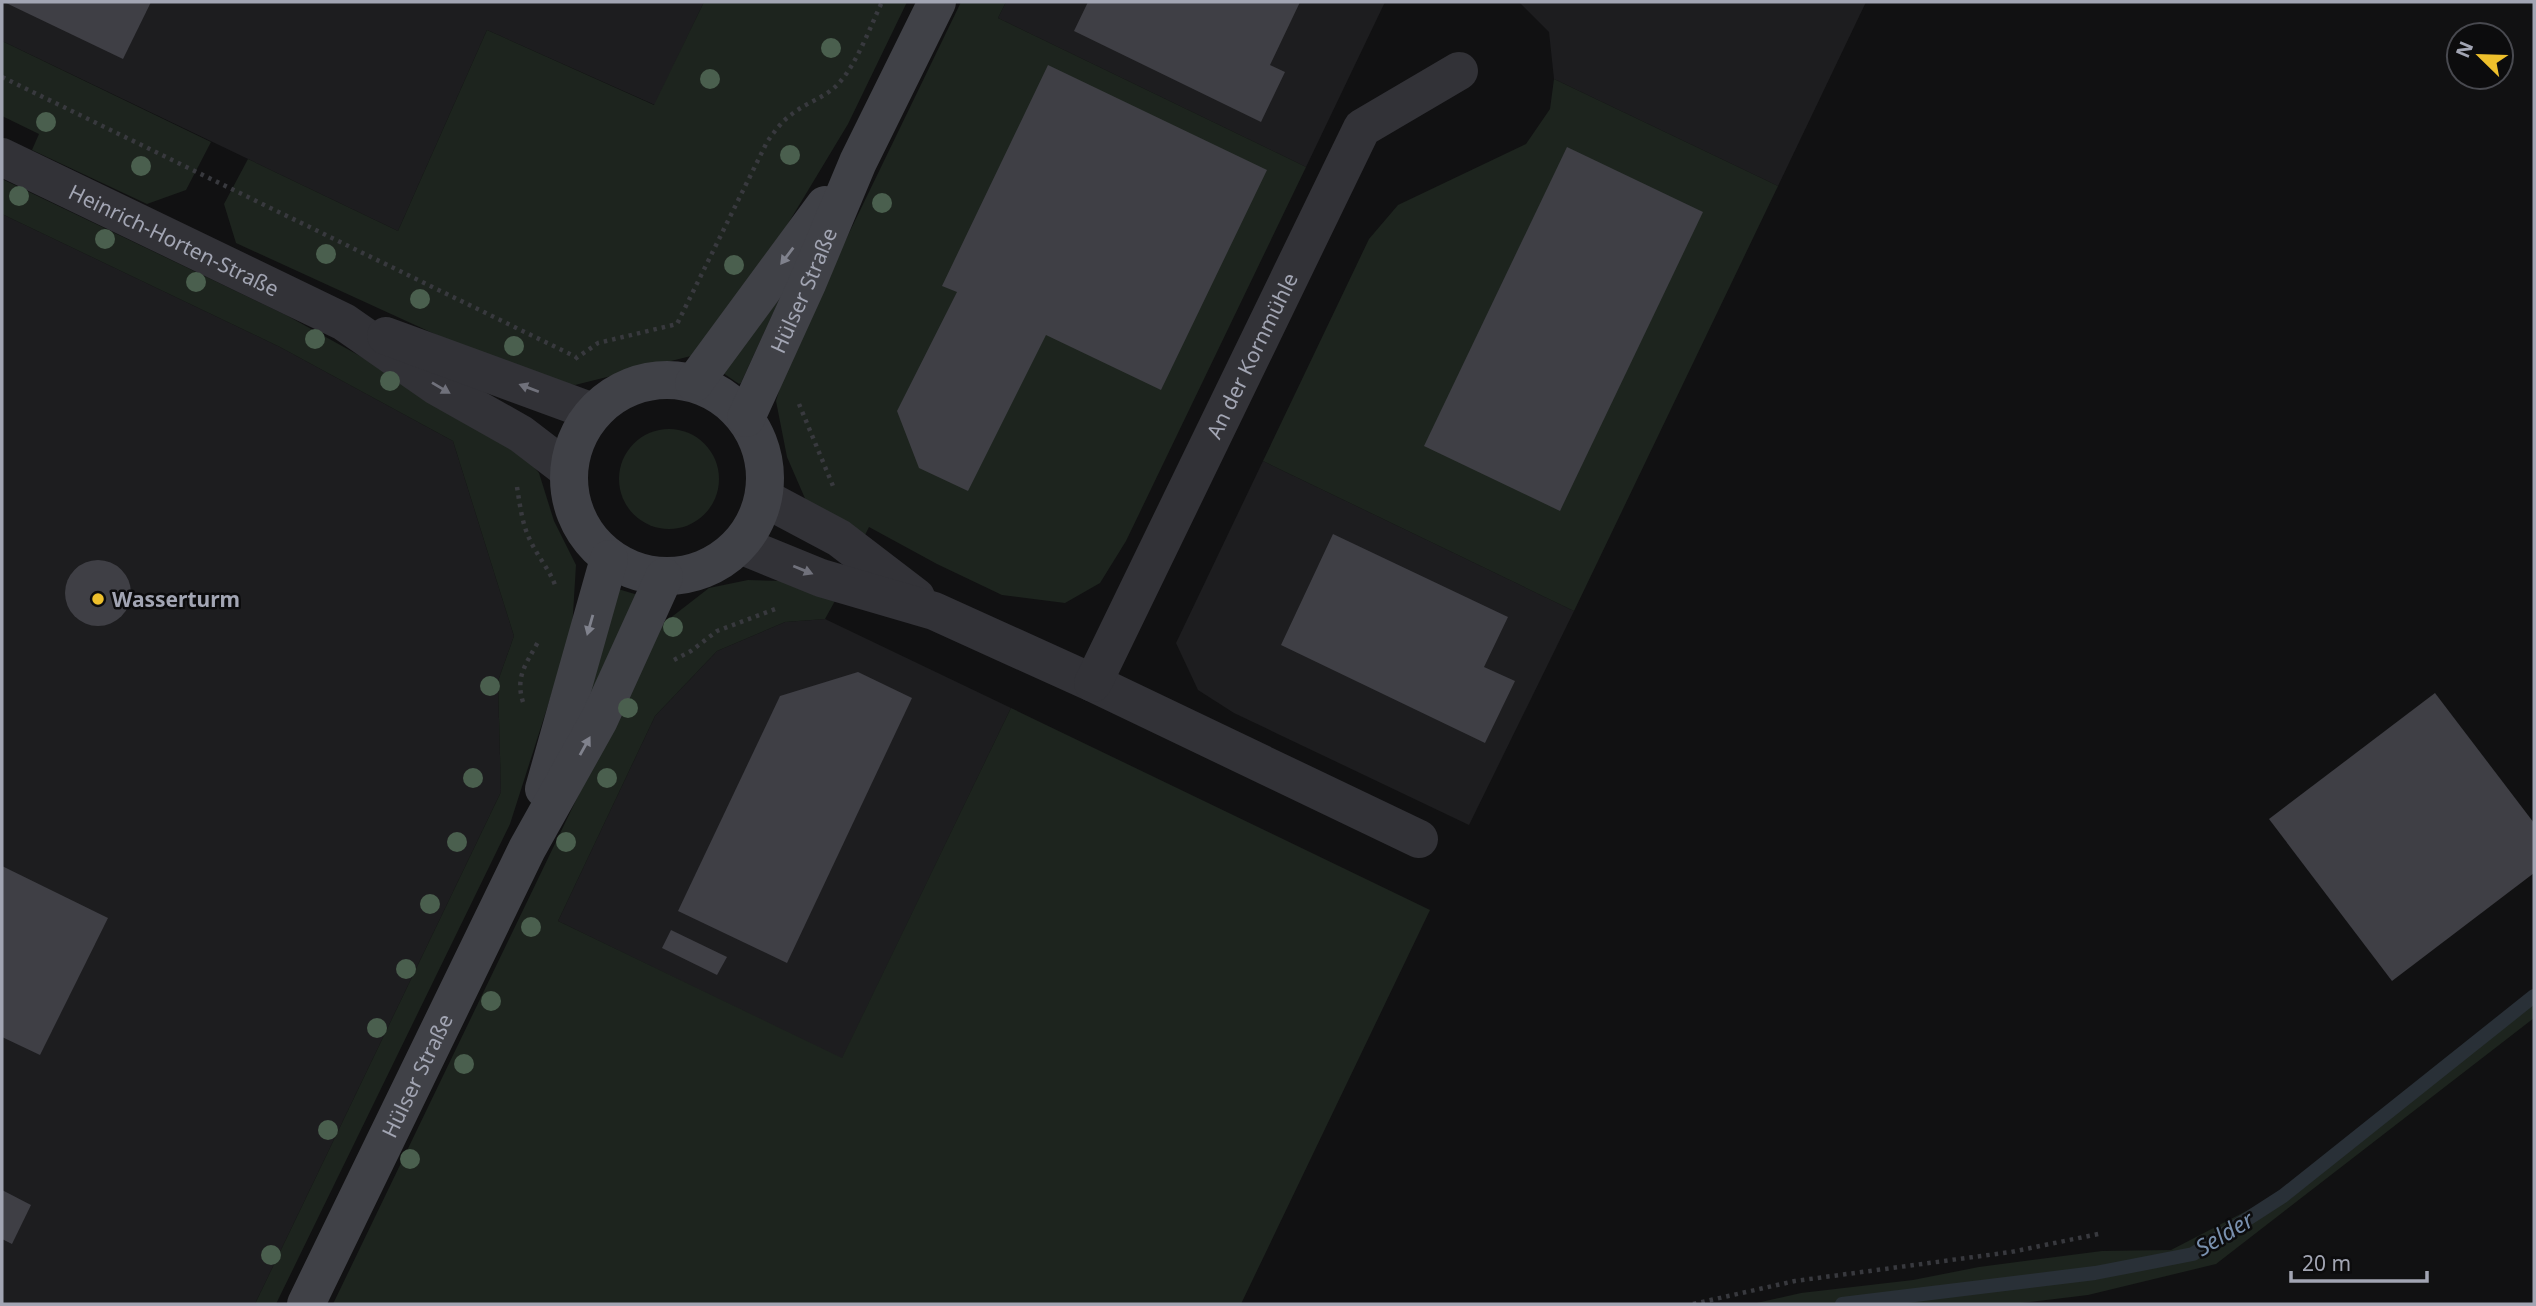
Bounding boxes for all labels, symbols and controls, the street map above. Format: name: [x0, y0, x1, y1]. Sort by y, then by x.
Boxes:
north arrow: [2445, 21, 2515, 91]
text: N: [2449, 37, 2479, 62]
street label: Heinrich-Horten-Straße: [64, 177, 284, 303]
street label: Hülser Straße: [763, 223, 843, 358]
one-way arrow: [780, 246, 795, 264]
street label: An der Kornmühle: [1200, 268, 1304, 443]
one-way arrow: [432, 382, 451, 395]
one-way arrow: [519, 382, 540, 393]
one-way arrow: [793, 565, 814, 576]
place label: Wasserturm: [112, 585, 240, 613]
marker: Wasserturm: [90, 591, 106, 607]
one-way arrow: [584, 614, 594, 635]
one-way arrow: [579, 737, 591, 756]
street label: Hülser Straße: [375, 1009, 459, 1142]
water label: Selder: [2189, 1203, 2260, 1263]
scale bar: [2291, 1240, 2428, 1284]
text: 20 m: [2302, 1249, 2351, 1277]

